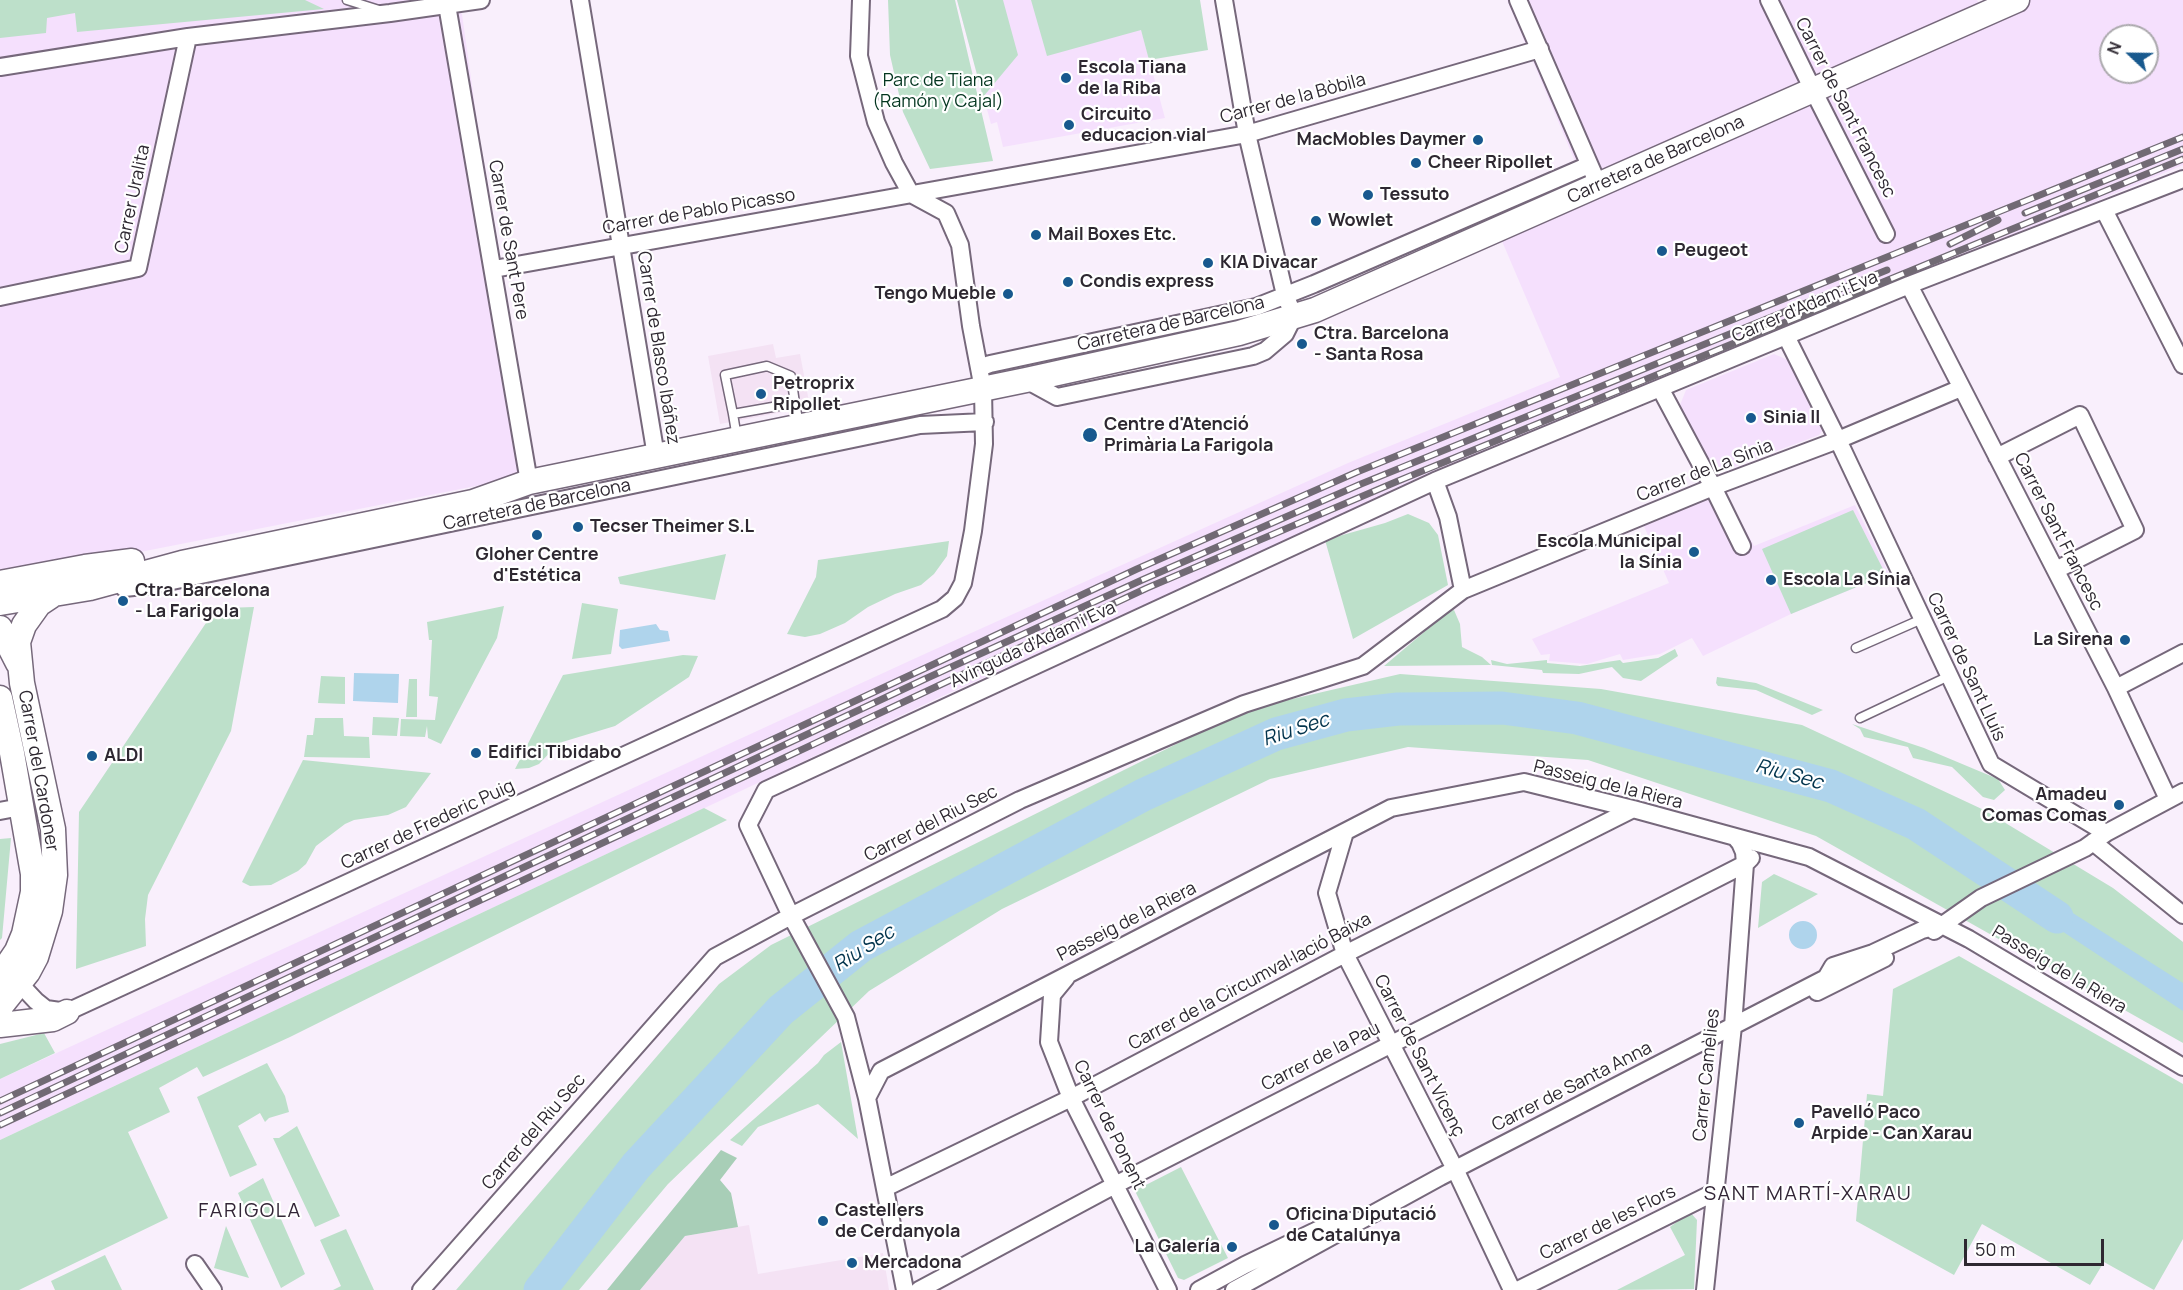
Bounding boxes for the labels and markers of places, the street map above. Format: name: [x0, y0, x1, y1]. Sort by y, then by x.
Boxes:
place label: Escola Tiana de la Riba: [1078, 57, 1186, 100]
marker: Escola Tiana de la Riba: [1059, 71, 1073, 85]
place label: Circuito educacion vial: [1081, 104, 1206, 146]
marker: Circuito educacion vial: [1062, 118, 1076, 132]
place label: MacMobles Daymer: [1296, 129, 1466, 151]
marker: MacMobles Daymer: [1471, 133, 1485, 147]
place label: Cheer Ripollet: [1428, 152, 1553, 174]
marker: Cheer Ripollet: [1409, 156, 1423, 170]
place label: Tessuto: [1380, 184, 1449, 206]
marker: Tessuto: [1361, 188, 1375, 202]
place label: Wowlet: [1328, 210, 1393, 232]
marker: Wowlet: [1309, 214, 1323, 228]
place label: Mail Boxes Etc.: [1048, 224, 1177, 246]
marker: Mail Boxes Etc.: [1029, 228, 1043, 242]
place label: Peugeot: [1674, 240, 1748, 262]
marker: Peugeot: [1655, 244, 1669, 258]
place label: KIA Divacar: [1220, 252, 1318, 274]
marker: KIA Divacar: [1201, 256, 1215, 270]
place label: Condis express: [1080, 271, 1214, 293]
marker: Condis express: [1061, 275, 1075, 289]
place label: Tengo Mueble: [874, 283, 996, 305]
marker: Tengo Mueble: [1001, 287, 1015, 301]
place label: Ctra. Barcelona - Santa Rosa: [1314, 323, 1449, 366]
marker: Ctra. Barcelona - Santa Rosa: [1295, 337, 1309, 351]
place label: Petroprix Ripollet: [773, 373, 854, 416]
marker: Petroprix Ripollet: [754, 387, 768, 401]
place label: Sinia II: [1763, 407, 1820, 429]
marker: Sinia II: [1744, 411, 1758, 425]
place label: Centre d'Atenció Primària La Farigola: [1104, 414, 1273, 456]
marker: Centre d'Atenció Primària La Farigola: [1081, 426, 1099, 444]
place label: Tecser Theimer S.L: [590, 516, 754, 538]
marker: Tecser Theimer S.L: [571, 520, 585, 534]
marker: Gloher Centre d'Estética: [530, 528, 544, 542]
place label: Escola Municipal la Sínia: [1537, 531, 1682, 574]
place label: Gloher Centre d'Estética: [476, 544, 598, 586]
marker: Escola Municipal la Sínia: [1687, 545, 1701, 559]
place label: Escola La Sínia: [1783, 569, 1911, 591]
marker: Escola La Sínia: [1764, 573, 1778, 587]
place label: Ctra. Barcelona - La Farigola: [135, 580, 270, 622]
marker: Ctra. Barcelona - La Farigola: [116, 594, 130, 608]
place label: La Sirena: [2033, 629, 2113, 651]
marker: La Sirena: [2118, 633, 2132, 647]
place label: Edifici Tibidabo: [488, 742, 621, 764]
place label: ALDI: [104, 745, 143, 767]
marker: Edifici Tibidabo: [469, 746, 483, 760]
marker: ALDI: [85, 749, 99, 763]
place label: Amadeu Comas Comas: [1982, 784, 2107, 826]
marker: Amadeu Comas Comas: [2112, 798, 2126, 812]
place label: Pavelló Paco Arpide - Can Xarau: [1811, 1102, 1972, 1144]
marker: Pavelló Paco Arpide - Can Xarau: [1792, 1116, 1806, 1130]
place label: Castellers de Cerdanyola: [835, 1200, 960, 1242]
place label: Oficina Diputació de Catalunya: [1286, 1204, 1436, 1246]
marker: Castellers de Cerdanyola: [816, 1214, 830, 1228]
marker: Oficina Diputació de Catalunya: [1267, 1218, 1281, 1232]
place label: La Galería: [1134, 1236, 1220, 1258]
marker: La Galería: [1225, 1240, 1239, 1254]
place label: Mercadona: [864, 1252, 962, 1274]
marker: Mercadona: [845, 1256, 859, 1270]

